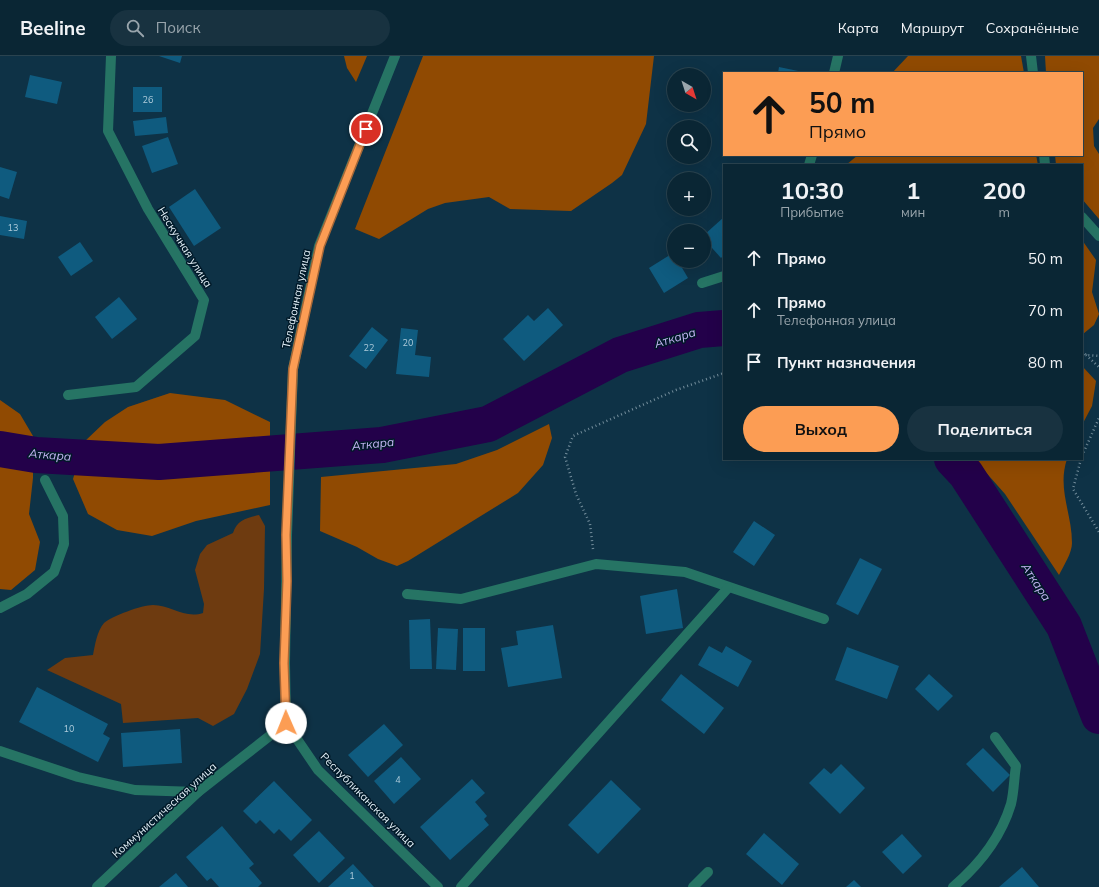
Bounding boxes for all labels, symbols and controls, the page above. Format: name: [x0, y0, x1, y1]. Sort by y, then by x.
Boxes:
search box: [110, 10, 390, 46]
text: Beeline: [20, 16, 86, 40]
icon: search: [124, 17, 146, 39]
text: Поиск: [156, 18, 201, 37]
text: Карта: [838, 19, 879, 37]
text: Маршрут: [901, 19, 964, 37]
text: Сохранённые: [986, 19, 1079, 37]
north arrow: [667, 68, 711, 112]
map controls: [667, 68, 711, 268]
text: 50 m: [809, 85, 875, 120]
icon: ahead: [743, 88, 795, 140]
house number: 26: [143, 94, 153, 105]
pin: [349, 112, 383, 146]
icon: arrive: [355, 118, 377, 140]
button: search: [667, 120, 711, 164]
text: Прямо: [809, 120, 866, 143]
button: +: [667, 172, 711, 216]
text: 10:30: [780, 175, 844, 205]
text: 1: [906, 175, 920, 205]
text: 200: [983, 175, 1026, 205]
street label: Нескучная улица: [155, 204, 215, 290]
text: Прибытие: [780, 204, 844, 220]
text: мин: [901, 204, 925, 220]
text: m: [998, 204, 1010, 220]
house number: 13: [8, 222, 18, 233]
button: −: [667, 224, 711, 268]
icon: ahead: [743, 247, 765, 269]
street label: Телефонная улица: [279, 248, 313, 350]
text: Прямо: [777, 249, 826, 268]
text: 50 m: [1028, 249, 1063, 268]
text: Прямо: [777, 293, 826, 312]
icon: ahead: [743, 299, 765, 321]
text: 70 m: [1028, 301, 1063, 320]
text: Телефонная улица: [777, 312, 896, 328]
water label: Аткара: [651, 324, 697, 351]
house number: 20: [403, 337, 413, 348]
house number: 22: [364, 342, 374, 353]
icon: arrive: [743, 351, 765, 373]
text: Пункт назначения: [777, 353, 916, 372]
text: 80 m: [1028, 353, 1063, 372]
button: Выход: [743, 406, 899, 452]
button: Поделиться: [907, 406, 1063, 452]
water label: Аткара: [350, 434, 395, 453]
water label: Аткара: [27, 445, 72, 464]
water label: Аткара: [1018, 559, 1054, 604]
position arrow: [265, 702, 307, 744]
house number: 10: [64, 723, 74, 734]
street label: Республиканская улица: [318, 750, 418, 850]
street label: Коммунистическая улица: [109, 759, 219, 861]
house number: 4: [395, 774, 401, 785]
house number: 1: [349, 870, 355, 881]

